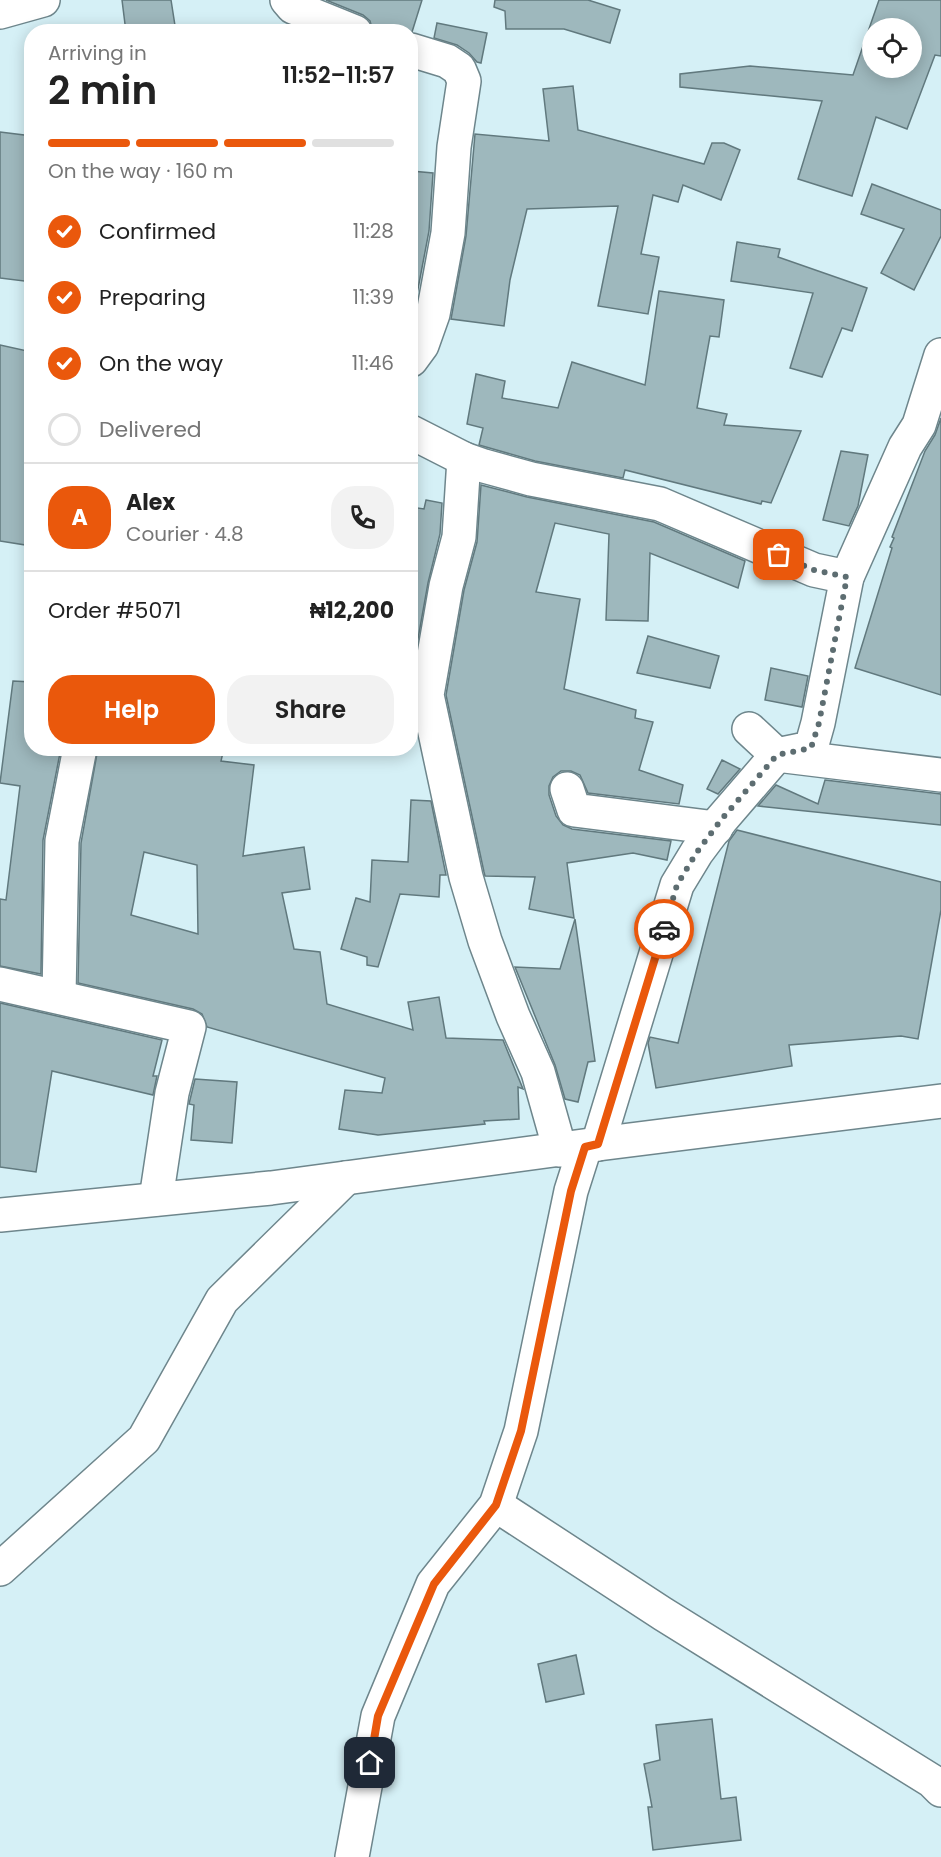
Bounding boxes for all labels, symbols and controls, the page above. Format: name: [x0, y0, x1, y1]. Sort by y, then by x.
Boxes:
map controls: [862, 18, 922, 78]
button: locate: [862, 18, 922, 78]
text: Arriving in: [48, 39, 147, 67]
text: 11:52–11:57: [282, 60, 394, 91]
text: 2 min: [48, 63, 157, 118]
text: On the way · 160 m: [48, 157, 233, 185]
icon: check: [48, 215, 81, 248]
text: Confirmed: [99, 216, 216, 247]
text: 11:28: [353, 217, 394, 245]
icon: check: [48, 281, 81, 314]
text: Preparing: [99, 282, 206, 313]
text: 11:39: [353, 283, 394, 311]
icon: check: [48, 347, 81, 380]
text: On the way: [99, 348, 223, 379]
text: 11:46: [352, 349, 394, 377]
text: Delivered: [99, 414, 202, 445]
button: phone: [331, 486, 394, 549]
text: Alex: [126, 487, 175, 518]
text: A: [71, 502, 88, 533]
text: Courier · 4.8: [126, 520, 244, 548]
pin: [753, 529, 804, 580]
icon: bag: [762, 538, 795, 571]
text: Order #5071: [48, 595, 181, 626]
text: ₦12,200: [310, 595, 394, 626]
button: Help: [48, 675, 215, 744]
button: Share: [227, 675, 394, 744]
courier: [634, 899, 694, 959]
icon: car: [648, 913, 681, 946]
pin: [344, 1737, 395, 1788]
icon: home: [353, 1746, 386, 1779]

